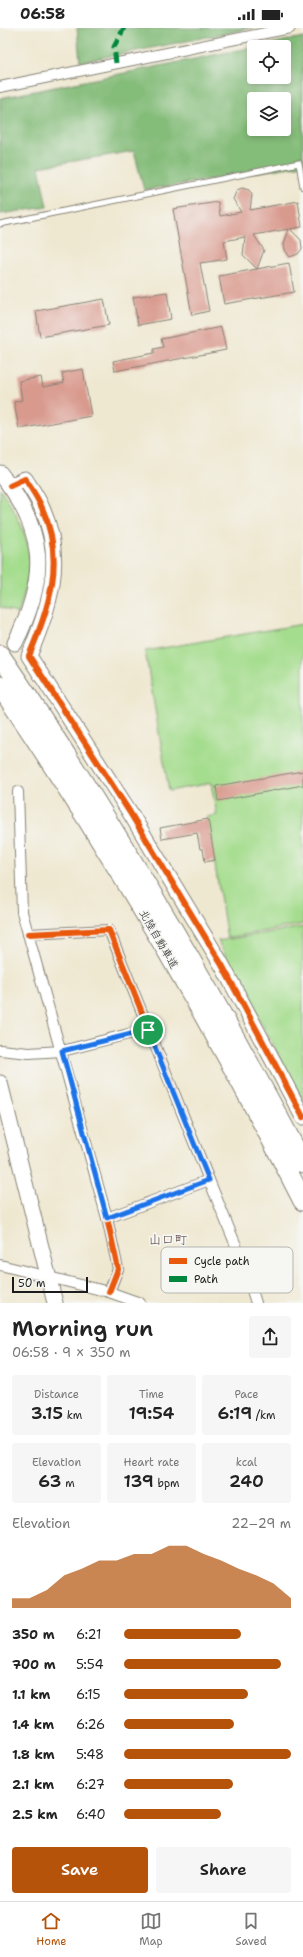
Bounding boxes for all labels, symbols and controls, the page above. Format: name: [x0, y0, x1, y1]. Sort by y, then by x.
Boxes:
text: 06:58: [20, 4, 65, 24]
map controls: [247, 40, 291, 136]
button: locate: [247, 40, 291, 84]
button: layers: [247, 92, 291, 136]
street label: 北陸自動車道: [136, 907, 182, 972]
pin: [131, 1013, 165, 1047]
icon: arrive: [137, 1019, 159, 1041]
district label: 山口町: [148, 1231, 188, 1248]
legend: [161, 1247, 293, 1293]
text: Cycle path: [194, 1254, 250, 1269]
text: Path: [194, 1272, 218, 1287]
scale bar: [12, 1275, 88, 1294]
text: 50 m: [18, 1276, 46, 1291]
text: Morning run: [12, 1314, 153, 1343]
button: share: [249, 1316, 291, 1358]
text: 06:58 · 9 × 350 m: [12, 1344, 130, 1361]
text: Distance: [34, 1387, 79, 1402]
text: Time: [139, 1387, 164, 1402]
text: Pace: [234, 1387, 259, 1402]
text: 3.15: [31, 1402, 63, 1424]
text: 19:54: [128, 1402, 175, 1424]
text: 6:19: [217, 1402, 252, 1424]
text: km: [63, 1408, 82, 1423]
text: /km: [252, 1408, 276, 1423]
text: Elevation: [32, 1455, 81, 1470]
text: Heart rate: [123, 1455, 180, 1470]
text: kcal: [236, 1455, 257, 1470]
text: 63: [38, 1470, 61, 1492]
text: 139: [123, 1470, 154, 1492]
text: 240: [229, 1470, 264, 1492]
text: m: [61, 1476, 75, 1491]
text: bpm: [154, 1476, 180, 1491]
text: Elevation: [12, 1515, 70, 1532]
text: 22–29 m: [231, 1515, 291, 1532]
text: 350 m: [12, 1626, 55, 1643]
text: 6:21: [76, 1626, 101, 1643]
text: 700 m: [12, 1656, 56, 1673]
text: 5:54: [76, 1656, 104, 1673]
text: 1.1 km: [12, 1686, 50, 1703]
text: 6:15: [76, 1686, 100, 1703]
text: 1.4 km: [12, 1716, 54, 1733]
text: 6:26: [76, 1716, 105, 1733]
text: 1.8 km: [12, 1746, 55, 1763]
text: 5:48: [76, 1746, 104, 1763]
text: 2.1 km: [12, 1776, 54, 1793]
text: 6:27: [76, 1776, 105, 1793]
text: 2.5 km: [12, 1806, 58, 1823]
text: 6:40: [76, 1806, 106, 1823]
button: Save: [12, 1847, 148, 1893]
button: Share: [156, 1847, 291, 1893]
tab: Home: [36, 1910, 67, 1949]
tab: Map: [139, 1910, 163, 1949]
tab: Saved: [235, 1910, 267, 1949]

